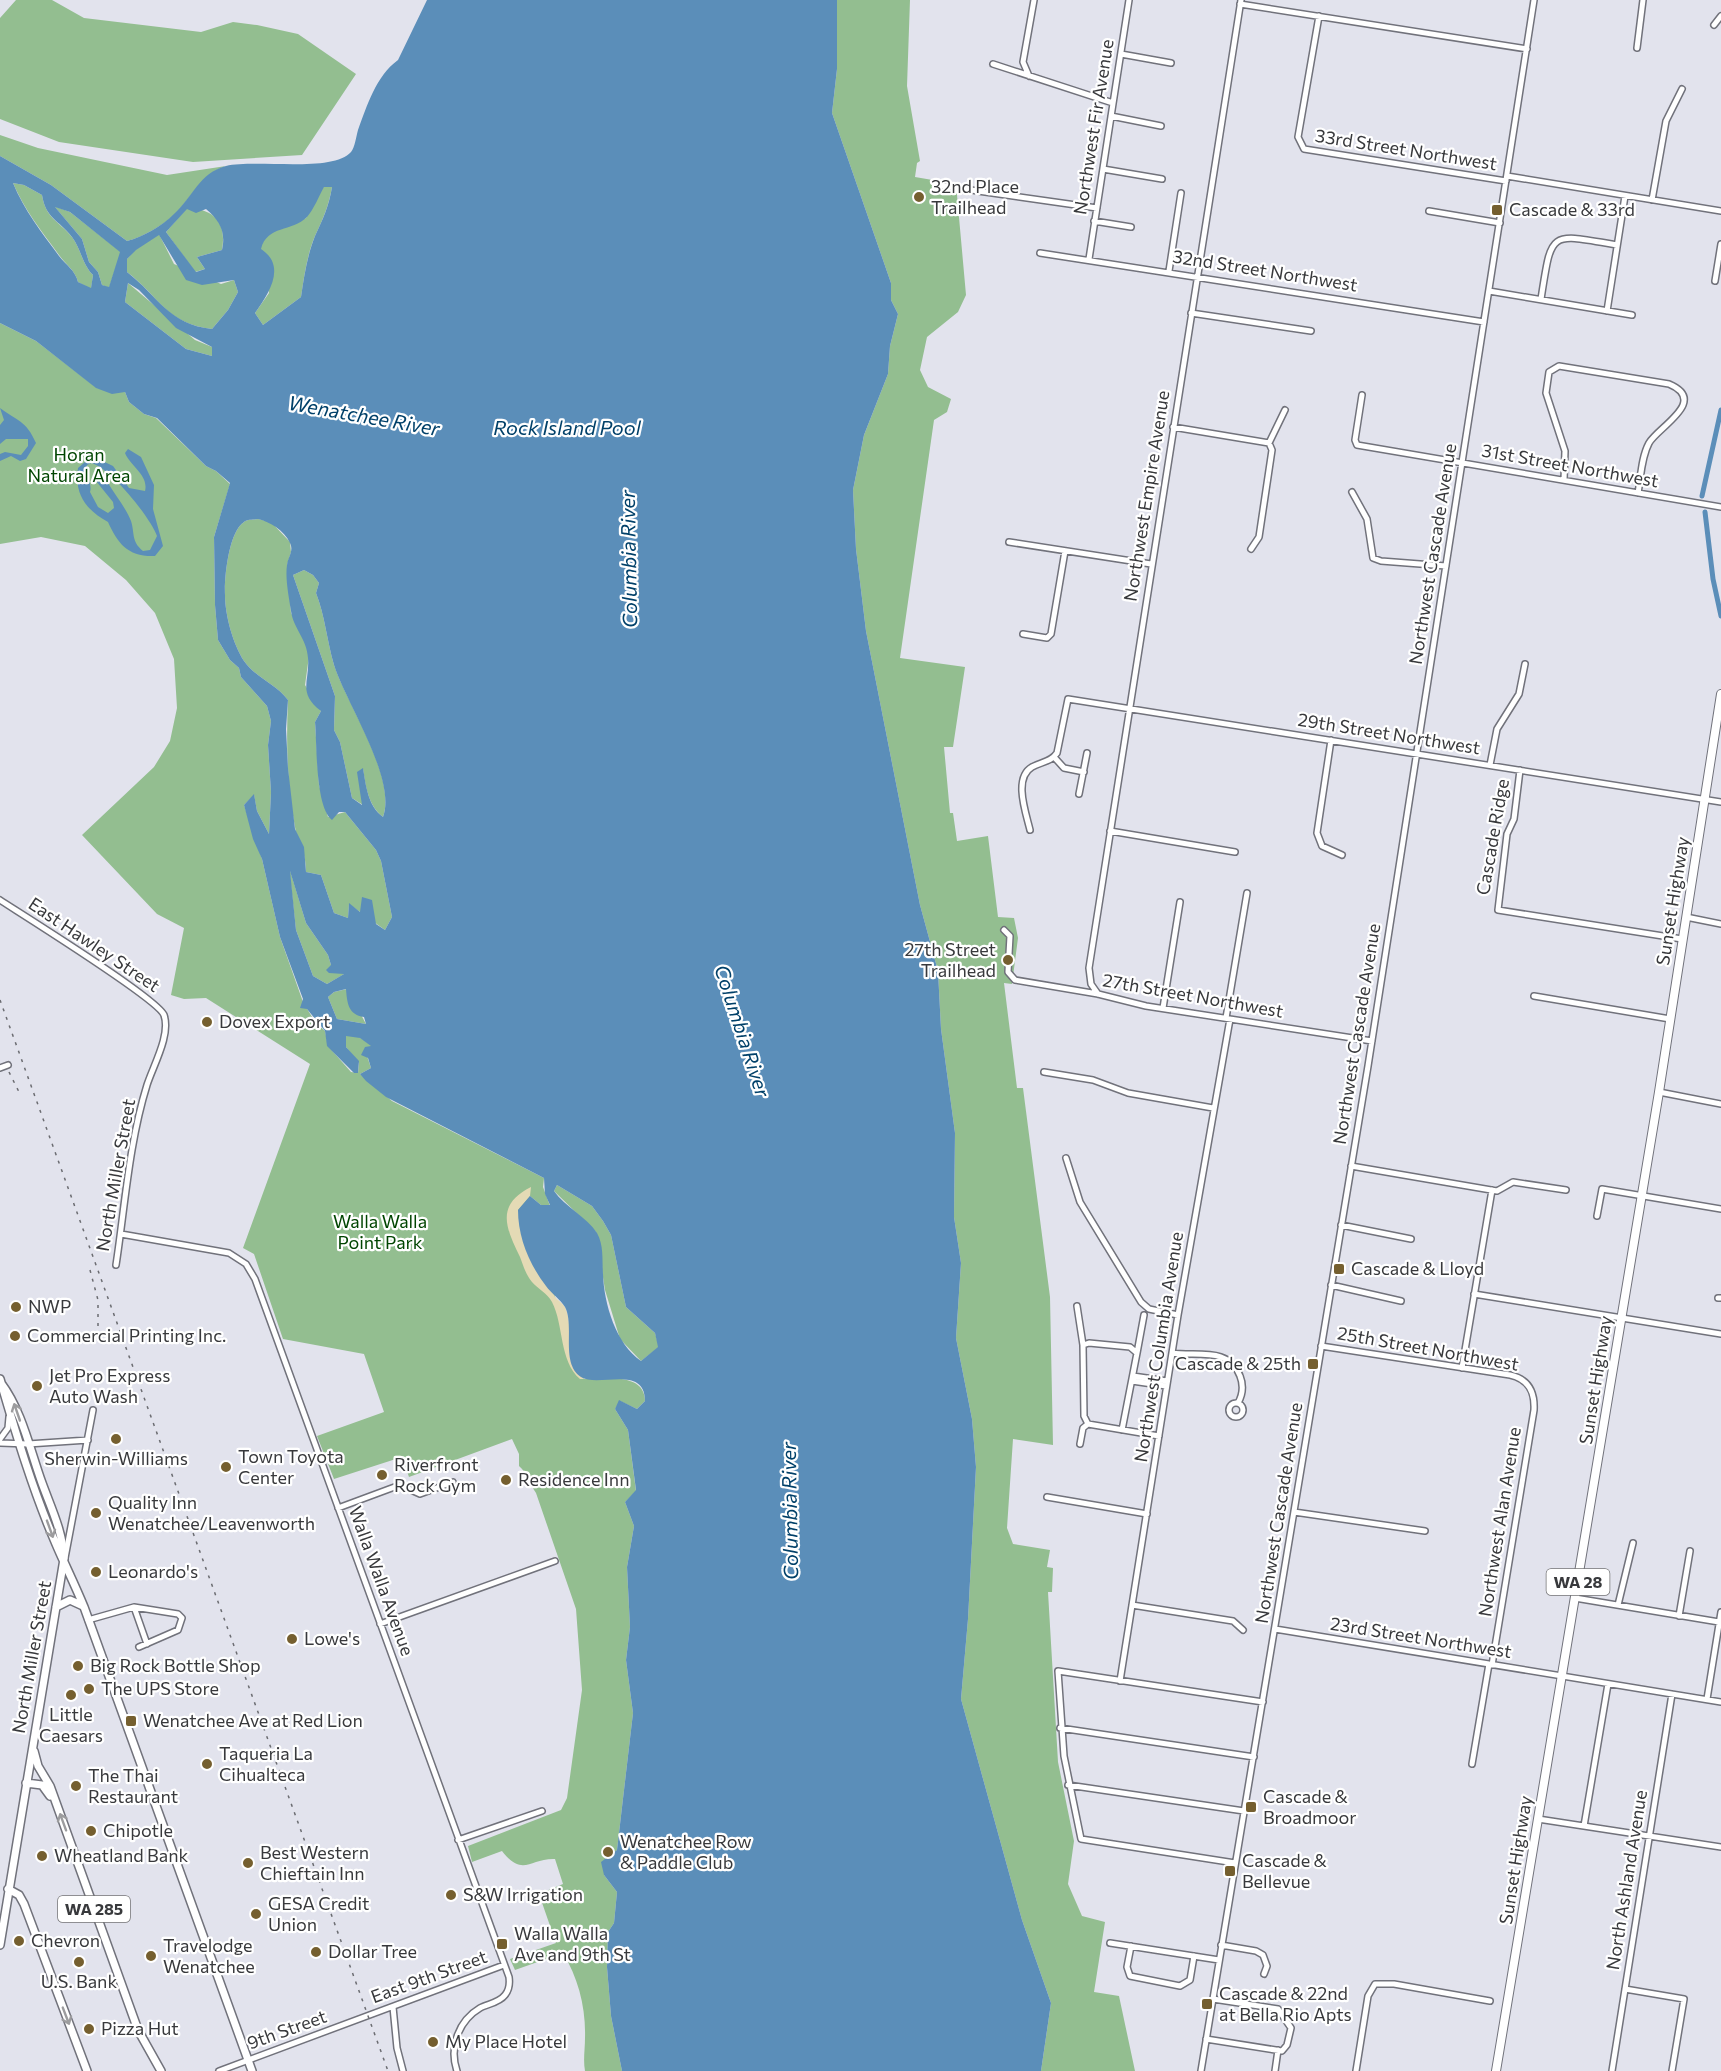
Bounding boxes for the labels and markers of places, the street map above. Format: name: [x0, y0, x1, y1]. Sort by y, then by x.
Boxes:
place label: 32nd Place Trailhead: [931, 175, 1019, 218]
marker: 32nd Place Trailhead: [912, 190, 926, 204]
place label: Cascade & 33rd: [1509, 198, 1635, 220]
marker: Cascade & 33rd: [1490, 203, 1504, 217]
place label: 27th Street Trailhead: [905, 938, 996, 981]
marker: 27th Street Trailhead: [1001, 953, 1015, 967]
place label: Dovex Export: [219, 1010, 330, 1032]
marker: Dovex Export: [200, 1015, 214, 1029]
place label: Cascade & Lloyd: [1351, 1257, 1484, 1279]
marker: Cascade & Lloyd: [1332, 1262, 1346, 1276]
place label: NWP: [28, 1295, 71, 1317]
marker: NWP: [9, 1300, 23, 1314]
place label: Commercial Printing Inc.: [27, 1324, 226, 1346]
marker: Commercial Printing Inc.: [8, 1329, 22, 1343]
place label: Cascade & 25th: [1175, 1352, 1301, 1374]
marker: Cascade & 25th: [1306, 1357, 1320, 1371]
place label: Jet Pro Express Auto Wash: [49, 1364, 170, 1407]
marker: Jet Pro Express Auto Wash: [30, 1379, 44, 1393]
marker: Sherwin-Williams: [109, 1432, 123, 1446]
place label: Town Toyota Center: [238, 1445, 344, 1488]
place label: Sherwin-Williams: [44, 1447, 188, 1469]
place label: Riverfront Rock Gym: [394, 1453, 479, 1496]
marker: Town Toyota Center: [219, 1460, 233, 1474]
marker: Riverfront Rock Gym: [375, 1468, 389, 1482]
place label: Residence Inn: [518, 1468, 630, 1490]
marker: Residence Inn: [499, 1473, 513, 1487]
place label: Quality Inn Wenatchee/Leavenworth: [108, 1491, 315, 1534]
marker: Quality Inn Wenatchee/Leavenworth: [89, 1506, 103, 1520]
place label: Leonardo's: [108, 1560, 198, 1582]
marker: Leonardo's: [89, 1565, 103, 1579]
place label: Lowe's: [304, 1627, 360, 1649]
marker: Lowe's: [285, 1632, 299, 1646]
place label: Big Rock Bottle Shop: [90, 1654, 261, 1676]
marker: Big Rock Bottle Shop: [71, 1659, 85, 1673]
place label: The UPS Store: [101, 1677, 219, 1699]
marker: The UPS Store: [82, 1682, 96, 1696]
marker: Little Caesars: [64, 1688, 78, 1702]
place label: Little Caesars: [39, 1703, 103, 1746]
place label: Wenatchee Ave at Red Lion: [143, 1709, 363, 1731]
marker: Wenatchee Ave at Red Lion: [124, 1714, 138, 1728]
place label: Taqueria La Cihualteca: [219, 1742, 313, 1785]
marker: Taqueria La Cihualteca: [200, 1757, 214, 1771]
place label: The Thai Restaurant: [88, 1764, 178, 1807]
marker: The Thai Restaurant: [69, 1779, 83, 1793]
place label: Cascade & Broadmoor: [1263, 1785, 1356, 1828]
marker: Cascade & Broadmoor: [1244, 1800, 1258, 1814]
place label: Chipotle: [103, 1819, 173, 1841]
marker: Chipotle: [84, 1824, 98, 1838]
place label: Wenatchee Row & Paddle Club: [620, 1830, 752, 1873]
place label: Best Western Chieftain Inn: [260, 1841, 369, 1884]
place label: Wheatland Bank: [54, 1844, 188, 1866]
marker: Wenatchee Row & Paddle Club: [601, 1845, 615, 1859]
marker: Wheatland Bank: [35, 1849, 49, 1863]
place label: Cascade & Bellevue: [1242, 1849, 1327, 1892]
marker: Best Western Chieftain Inn: [241, 1856, 255, 1870]
marker: Cascade & Bellevue: [1223, 1864, 1237, 1878]
place label: S&W Irrigation: [463, 1883, 583, 1905]
marker: S&W Irrigation: [444, 1888, 458, 1902]
place label: GESA Credit Union: [268, 1892, 369, 1935]
marker: GESA Credit Union: [249, 1907, 263, 1921]
place label: Walla Walla Ave and 9th St: [514, 1922, 631, 1965]
place label: Chevron: [31, 1929, 100, 1951]
marker: Chevron: [12, 1934, 26, 1948]
place label: Travelodge Wenatchee: [163, 1934, 255, 1977]
marker: Walla Walla Ave and 9th St: [495, 1937, 509, 1951]
place label: Dollar Tree: [328, 1940, 417, 1962]
marker: Dollar Tree: [309, 1945, 323, 1959]
marker: Travelodge Wenatchee: [144, 1949, 158, 1963]
marker: U.S. Bank: [72, 1955, 86, 1969]
place label: U.S. Bank: [41, 1970, 117, 1992]
place label: Cascade & 22nd at Bella Rio Apts: [1219, 1982, 1352, 2025]
marker: Cascade & 22nd at Bella Rio Apts: [1200, 1997, 1214, 2011]
place label: Pizza Hut: [101, 2017, 179, 2039]
marker: Pizza Hut: [82, 2022, 96, 2036]
place label: My Place Hotel: [445, 2030, 567, 2052]
marker: My Place Hotel: [426, 2035, 440, 2049]

